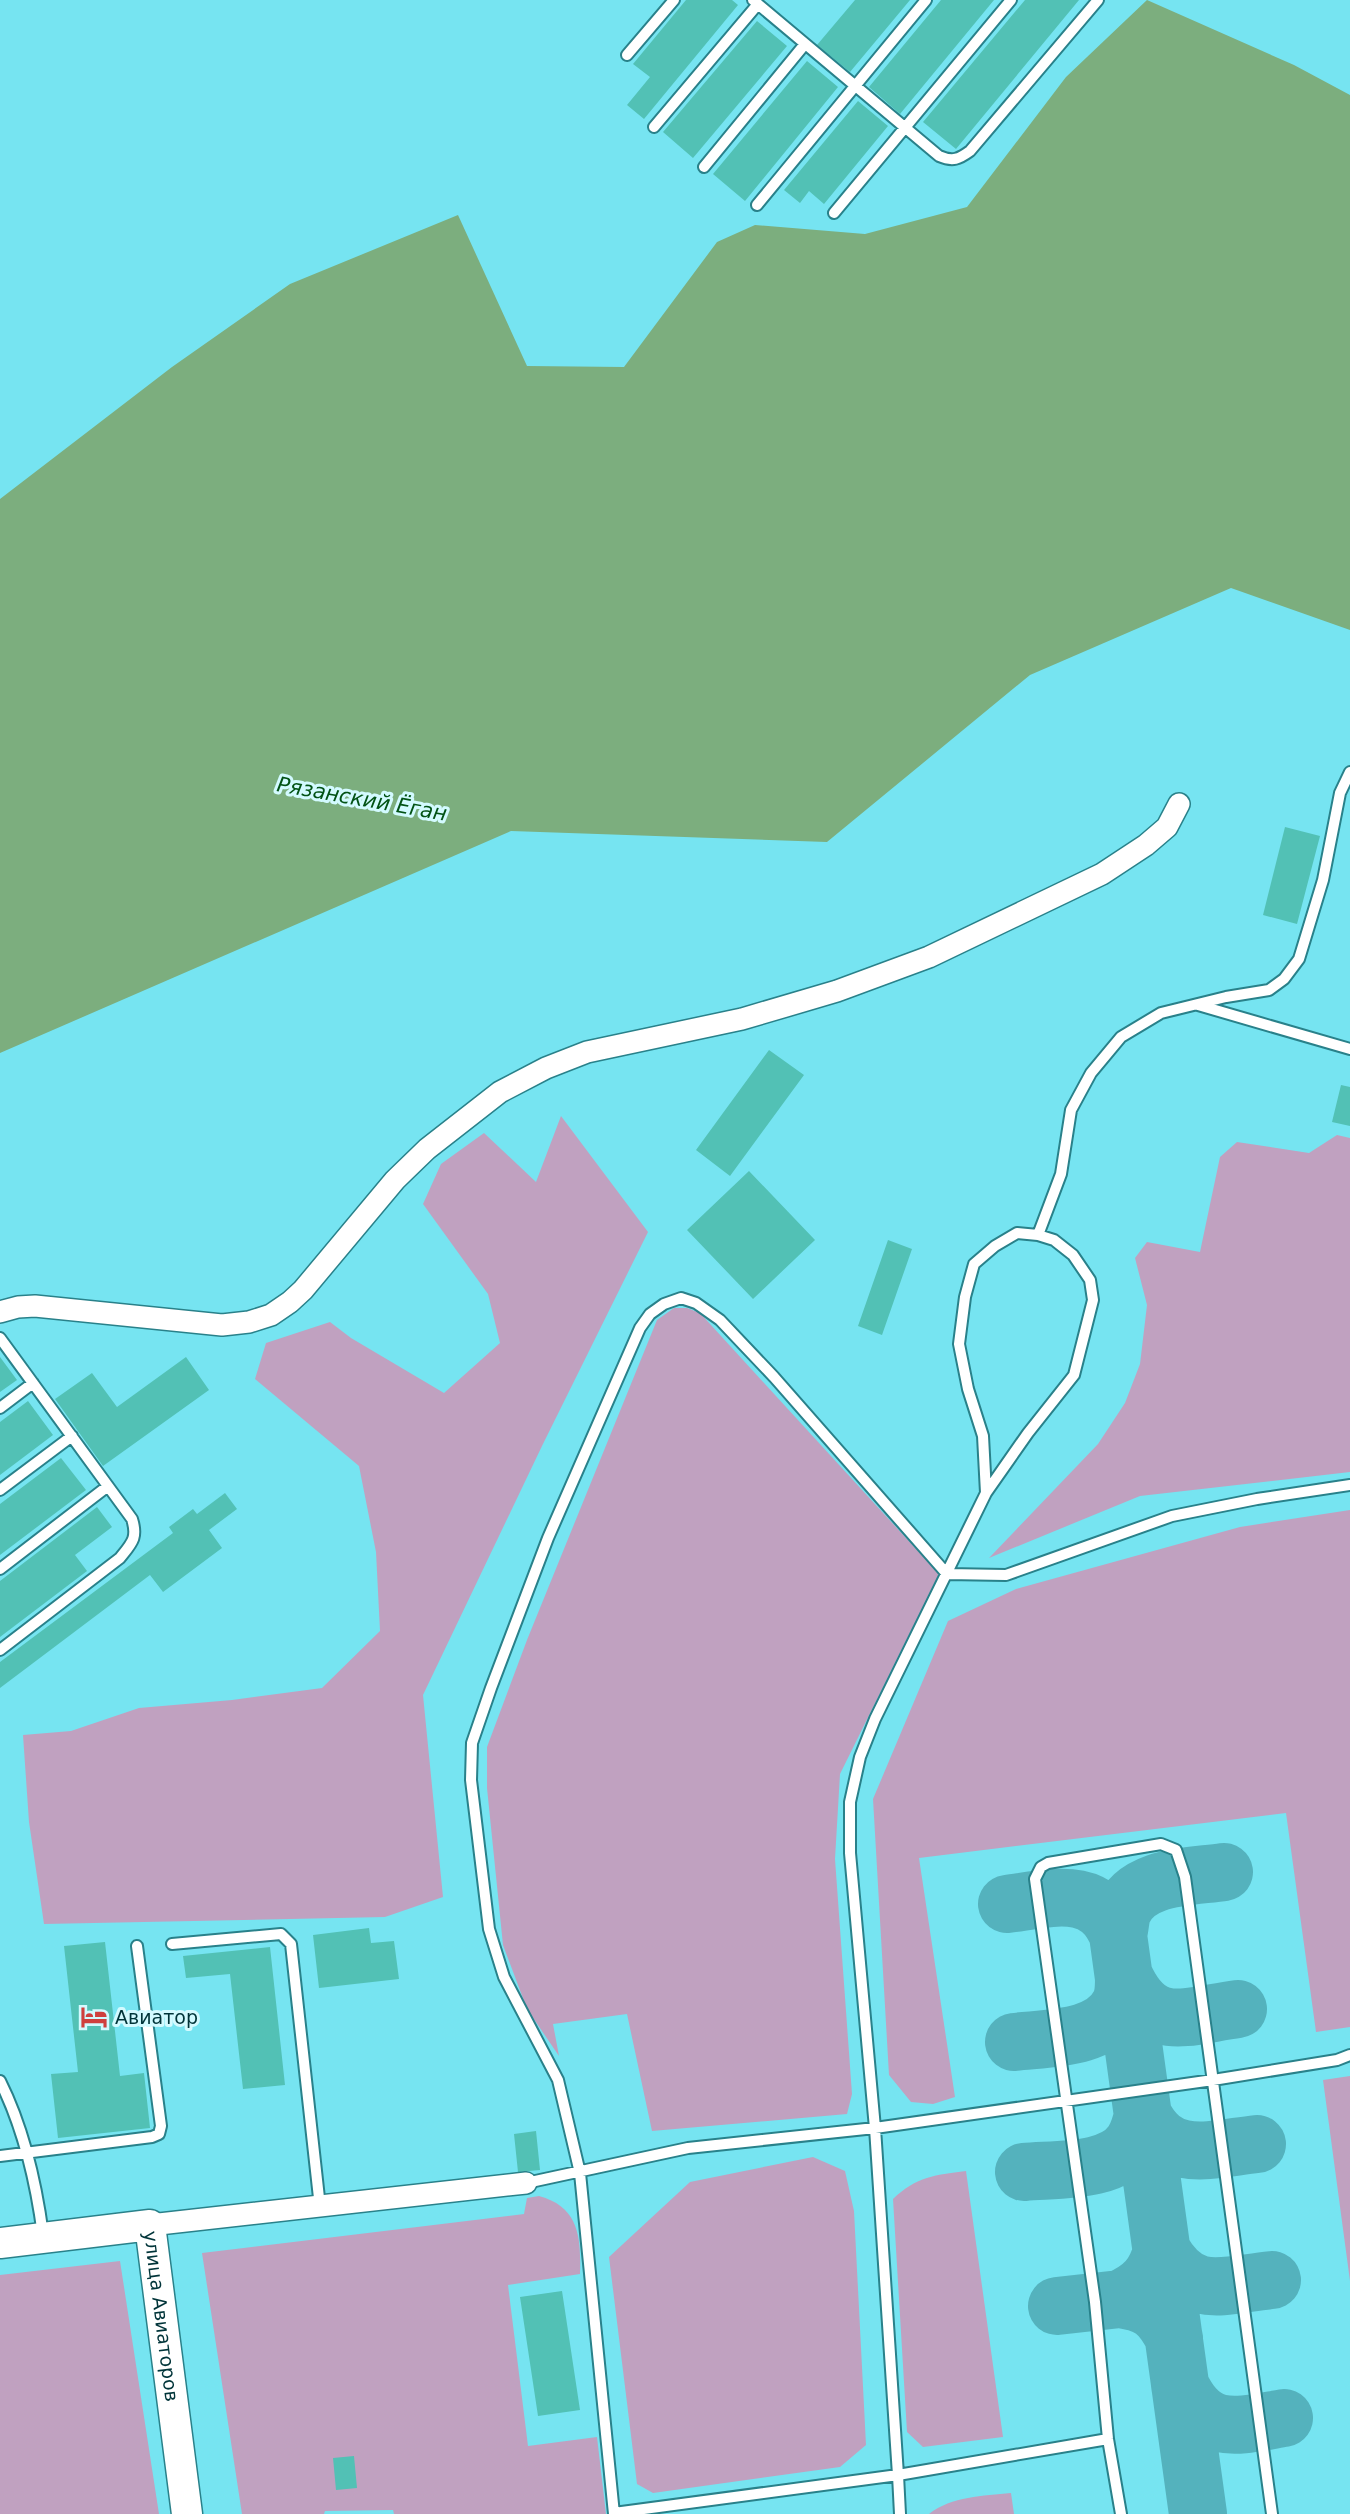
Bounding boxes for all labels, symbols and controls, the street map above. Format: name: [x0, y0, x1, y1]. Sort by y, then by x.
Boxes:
water label: Рязанский Ёган: [275, 771, 449, 826]
hotel icon: Авиатор: [79, 2002, 109, 2032]
place label: Авиатор: [115, 2006, 198, 2028]
street label: улица Авиаторов: [140, 2229, 184, 2403]

